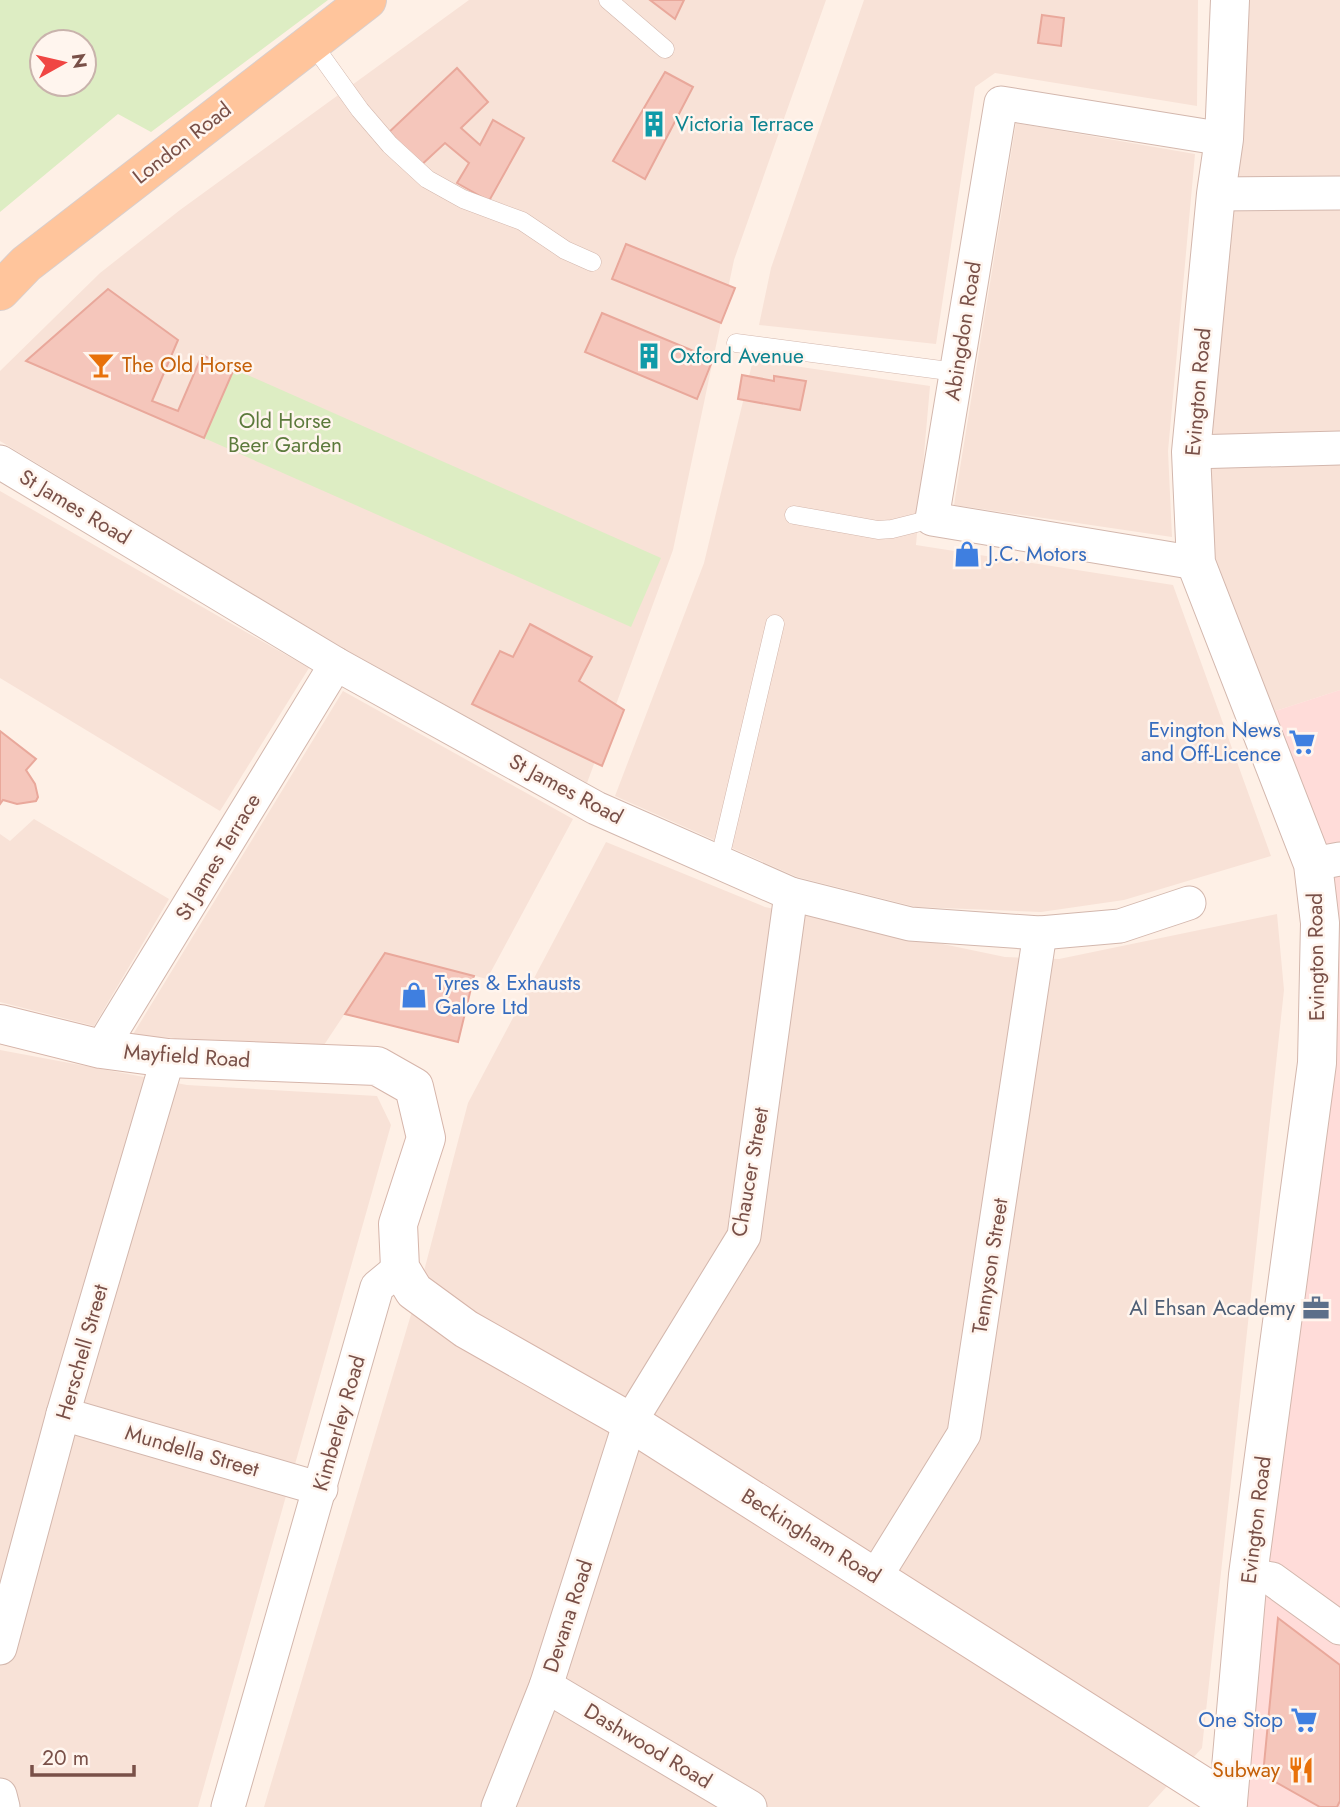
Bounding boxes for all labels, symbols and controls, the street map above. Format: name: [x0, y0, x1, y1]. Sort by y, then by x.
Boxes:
north arrow: [28, 28, 98, 98]
text: N: [65, 51, 94, 70]
street label: London Road: [126, 95, 238, 191]
building icon: Victoria Terrace: [639, 109, 669, 139]
place label: Victoria Terrace: [675, 109, 814, 139]
street label: Abingdon Road: [937, 259, 989, 403]
street label: Evington Road: [1177, 327, 1219, 457]
building icon: Oxford Avenue: [634, 341, 664, 371]
place label: Oxford Avenue: [670, 341, 804, 371]
bar icon: The Old Horse: [86, 350, 116, 380]
place label: The Old Horse: [122, 350, 253, 380]
park label: Old Horse Beer Garden: [228, 406, 342, 460]
street label: St James Road: [14, 462, 136, 552]
shop icon: J.C. Motors: [952, 539, 982, 569]
place label: J.C. Motors: [985, 539, 1087, 569]
place label: Evington News and Off-Licence: [1141, 715, 1281, 769]
supermarket icon: Evington News and Off-Licence: [1287, 727, 1317, 757]
street label: St James Road: [504, 746, 628, 832]
street label: St James Terrace: [168, 787, 268, 926]
street label: Evington Road: [1300, 893, 1332, 1021]
place label: Tyres & Exhausts Galore Ltd: [435, 968, 581, 1022]
shop icon: Tyres & Exhausts Galore Ltd: [399, 980, 429, 1010]
street label: Mayfield Road: [123, 1037, 251, 1075]
street label: Chaucer Street: [724, 1105, 776, 1239]
street label: Tennyson Street: [964, 1196, 1016, 1336]
street label: Herschell Street: [48, 1281, 116, 1423]
place label: Al Ehsan Academy: [1129, 1293, 1296, 1323]
office icon: Al Ehsan Academy: [1301, 1293, 1331, 1323]
street label: Kimberley Road: [305, 1352, 373, 1494]
street label: Mundella Street: [122, 1418, 262, 1484]
street label: Evington Road: [1233, 1454, 1279, 1586]
street label: Beckingham Road: [735, 1481, 887, 1591]
street label: Devana Road: [536, 1556, 600, 1676]
street label: Dashwood Road: [578, 1696, 718, 1796]
place label: One Stop: [1198, 1705, 1283, 1735]
supermarket icon: One Stop: [1289, 1705, 1319, 1735]
scale bar: [32, 1734, 133, 1778]
text: 20 m: [42, 1743, 89, 1773]
place label: Subway: [1212, 1755, 1281, 1785]
restaurant icon: Subway: [1286, 1755, 1316, 1785]

